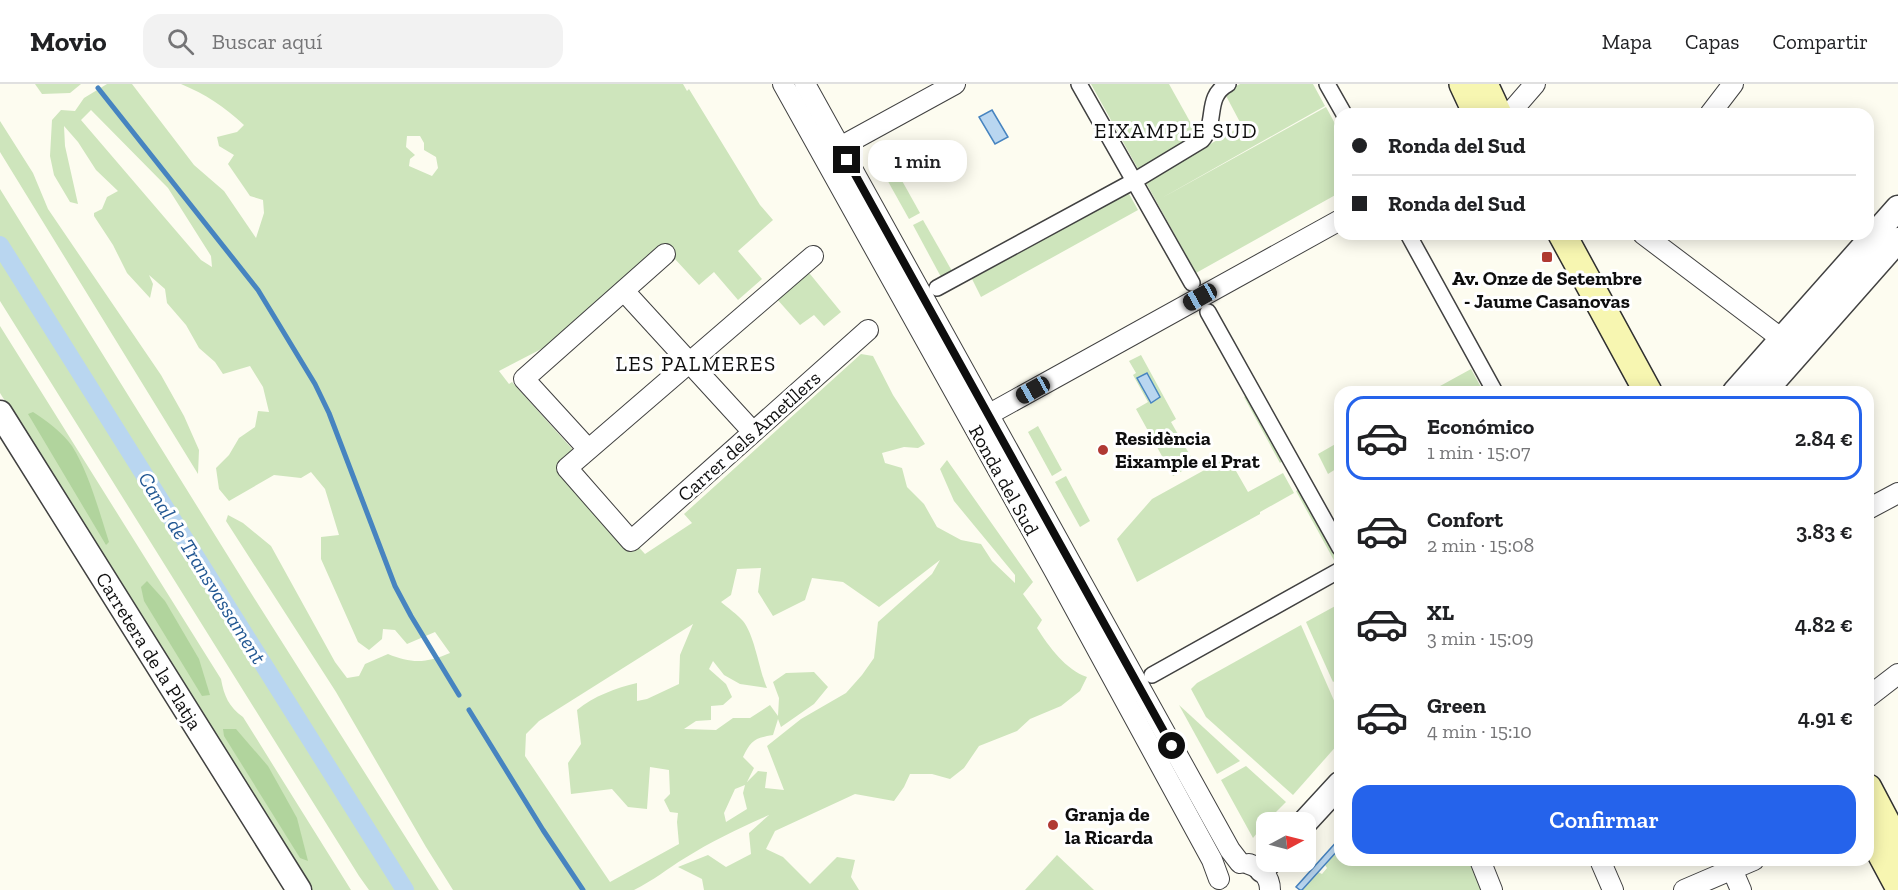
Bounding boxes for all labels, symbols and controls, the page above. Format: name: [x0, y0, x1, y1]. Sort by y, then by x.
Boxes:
search box: [143, 14, 563, 68]
text: Movio: [30, 25, 107, 58]
icon: search: [164, 25, 197, 58]
text: Buscar aquí: [212, 28, 323, 55]
text: Mapa: [1602, 29, 1652, 54]
text: Capas: [1685, 29, 1740, 54]
text: Compartir: [1773, 29, 1868, 54]
district label: EIXAMPLE SUD: [1094, 118, 1258, 143]
text: Ronda del Sud: [1388, 132, 1525, 159]
callout: 1 min: [868, 139, 967, 181]
route end: [833, 146, 860, 173]
text: 1 min: [894, 149, 941, 173]
text: Ronda del Sud: [1388, 190, 1525, 217]
marker: Av. Onze de Setembre - Jaume Casanovas: [1540, 250, 1554, 264]
place label: Av. Onze de Setembre - Jaume Casanovas: [1452, 266, 1642, 313]
car: [1180, 280, 1220, 314]
district label: LES PALMERES: [615, 351, 777, 376]
street label: Carrer dels Ametllers: [673, 366, 825, 506]
car: [1013, 373, 1053, 407]
icon: car: [1355, 411, 1409, 465]
text: Económico: [1427, 413, 1534, 440]
street label: Ronda del Sud: [964, 421, 1044, 539]
text: 2.84 €: [1795, 425, 1853, 452]
place label: Residència Eixample el Prat: [1115, 426, 1261, 473]
text: 1 min · 15:07: [1427, 440, 1530, 464]
marker: Residència Eixample el Prat: [1096, 443, 1110, 457]
water label: Canal de Transvassament: [133, 467, 272, 668]
icon: car: [1355, 504, 1409, 558]
text: Confort: [1427, 506, 1503, 533]
text: 3.83 €: [1796, 518, 1853, 545]
text: 2 min · 15:08: [1427, 533, 1534, 557]
street label: Carretera de la Platja: [91, 568, 207, 734]
icon: car: [1355, 597, 1409, 651]
text: XL: [1427, 599, 1454, 626]
text: 4.82 €: [1795, 611, 1853, 638]
text: 3 min · 15:09: [1427, 626, 1534, 650]
icon: car: [1355, 690, 1409, 744]
text: Green: [1427, 692, 1486, 719]
text: 4.91 €: [1798, 704, 1853, 731]
text: 4 min · 15:10: [1427, 719, 1532, 743]
route start: [1158, 732, 1185, 759]
button: Confirmar: [1352, 785, 1856, 854]
place label: Granja de la Ricarda: [1065, 802, 1153, 849]
north arrow: [1256, 812, 1316, 872]
map controls: [1256, 812, 1316, 872]
marker: Granja de la Ricarda: [1046, 818, 1060, 832]

